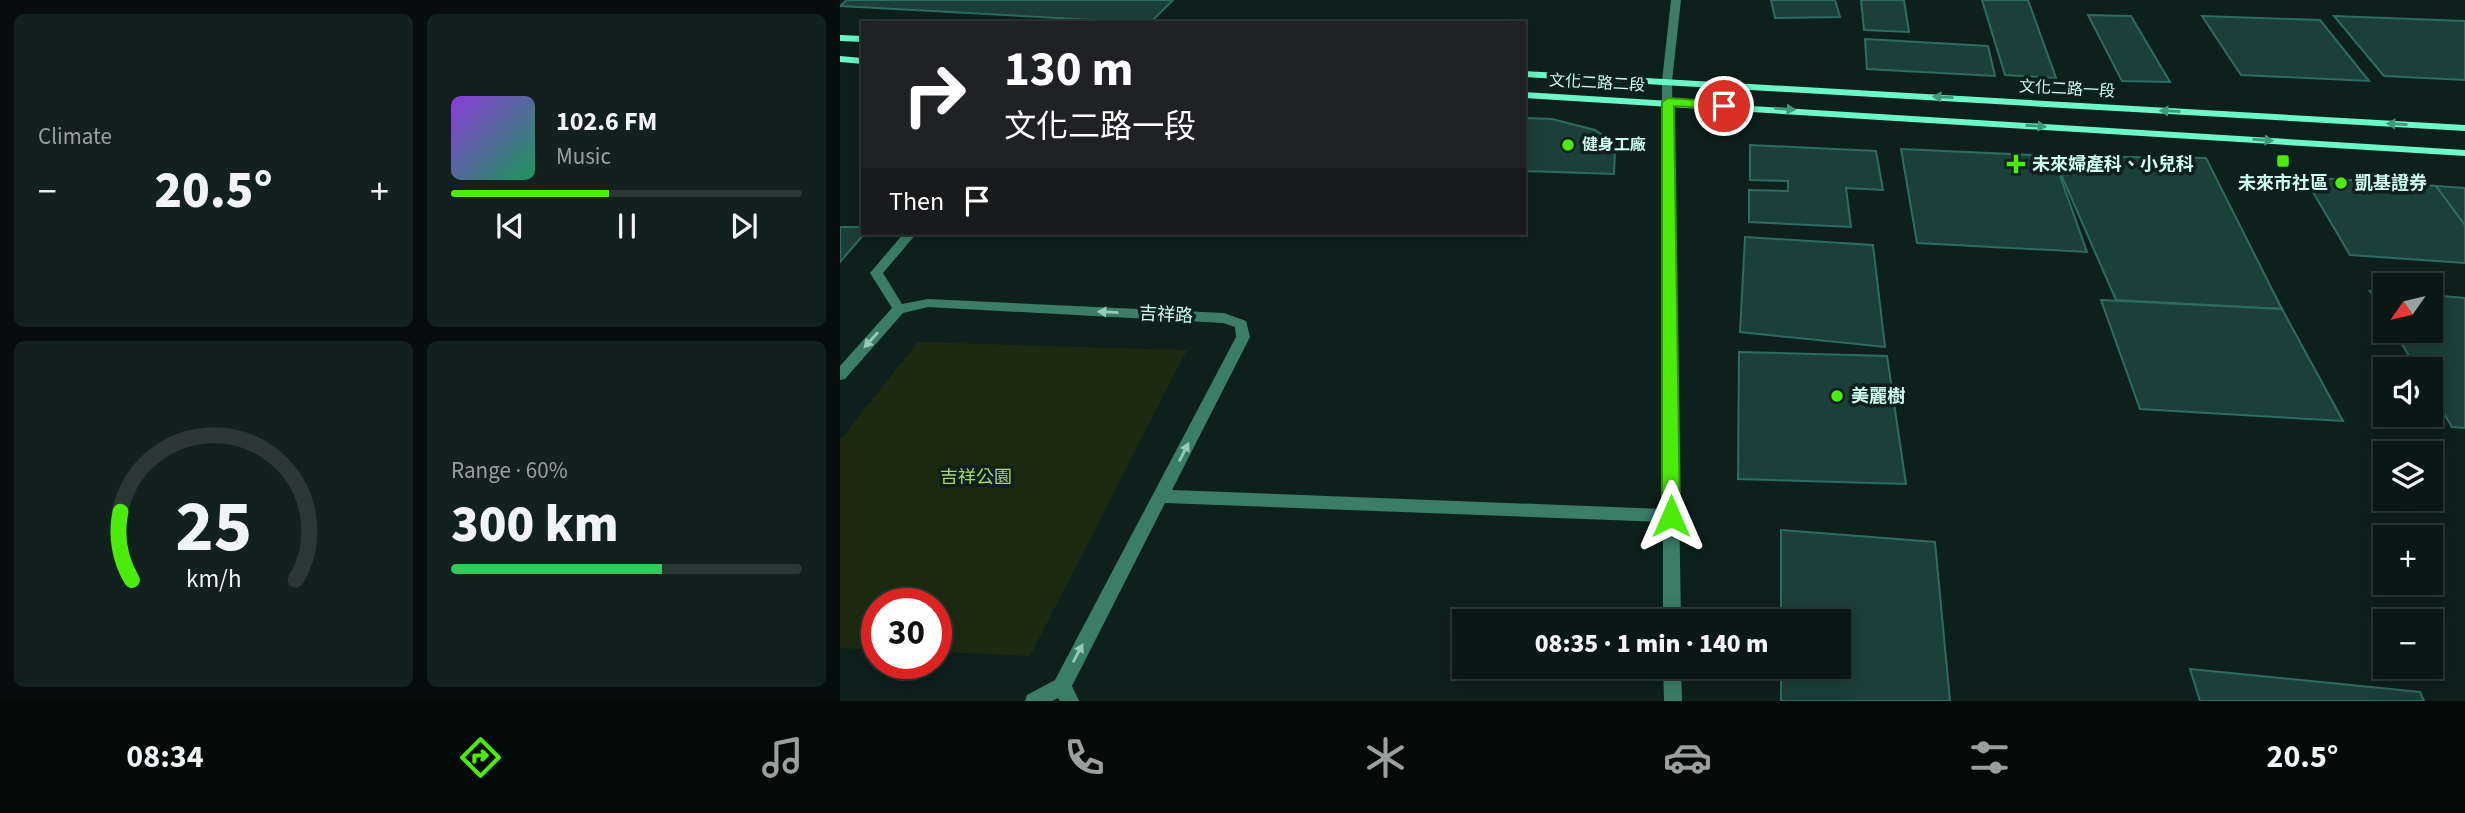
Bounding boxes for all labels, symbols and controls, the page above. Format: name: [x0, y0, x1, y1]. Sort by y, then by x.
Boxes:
text: 130 m: [1004, 35, 1133, 105]
icon: right: [889, 49, 980, 140]
street label: 文化二路二段: [1548, 70, 1646, 96]
pin: [1694, 76, 1754, 136]
street label: 文化二路一段: [2018, 76, 2116, 102]
icon: arrive: [1705, 87, 1743, 125]
one-way arrow: [1931, 92, 1953, 103]
text: 102.6 FM: [556, 103, 657, 140]
text: 文化二路一段: [1004, 104, 1196, 150]
one-way arrow: [1774, 104, 1796, 115]
one-way arrow: [2159, 105, 2181, 116]
one-way arrow: [2386, 118, 2408, 129]
text: Climate: [38, 120, 112, 153]
one-way arrow: [2025, 120, 2047, 131]
place label: 健身工廠: [1582, 134, 1646, 156]
one-way arrow: [2252, 135, 2274, 146]
marker: 健身工廠: [1560, 137, 1576, 153]
text: Music: [556, 140, 611, 173]
place label: 未來婦產科、小兒科: [2032, 152, 2194, 177]
marker: 未來市社區: [2275, 153, 2291, 169]
text: 20.5°: [154, 154, 273, 228]
marker: 未來婦產科、小兒科: [2006, 154, 2026, 174]
text: −: [38, 165, 57, 219]
text: +: [370, 165, 389, 219]
place label: 未來市社區: [2238, 171, 2328, 196]
place label: 凱基證券: [2355, 171, 2427, 196]
marker: 凱基證券: [2333, 175, 2349, 191]
icon: arrive: [958, 182, 996, 220]
text: Then: [889, 183, 944, 220]
icon: previous: [491, 207, 529, 245]
icon: pause: [608, 207, 646, 245]
icon: next: [725, 207, 763, 245]
north arrow: [2373, 273, 2443, 343]
map controls: [2373, 273, 2443, 679]
street label: 吉祥路: [1138, 301, 1194, 329]
one-way arrow: [1097, 306, 1119, 317]
one-way arrow: [863, 331, 879, 349]
button: sound: [2373, 357, 2443, 427]
place label: 美麗樹: [1851, 384, 1905, 409]
marker: 美麗樹: [1829, 388, 1845, 404]
button: layers: [2373, 441, 2443, 511]
one-way arrow: [1179, 442, 1190, 462]
text: Range · 60%: [451, 454, 568, 487]
park label: 吉祥公園: [940, 465, 1012, 490]
text: 25: [175, 475, 252, 579]
position arrow: [1634, 479, 1708, 553]
text: 300 km: [451, 488, 619, 562]
button: +: [2373, 525, 2443, 595]
text: km/h: [186, 561, 241, 597]
speed limit sign: 30: [861, 588, 952, 679]
button: −: [2373, 609, 2443, 679]
text: 08:35 · 1 min · 140 m: [1535, 625, 1768, 662]
one-way arrow: [1073, 643, 1084, 663]
icon: directions: [456, 733, 505, 782]
icon: music: [758, 733, 807, 782]
icon: phone: [1060, 733, 1109, 782]
icon: climate: [1361, 733, 1410, 782]
icon: car: [1663, 733, 1712, 782]
icon: filters: [1965, 733, 2014, 782]
text: 08:34: [126, 734, 204, 780]
text: 20.5°: [2267, 734, 2339, 780]

